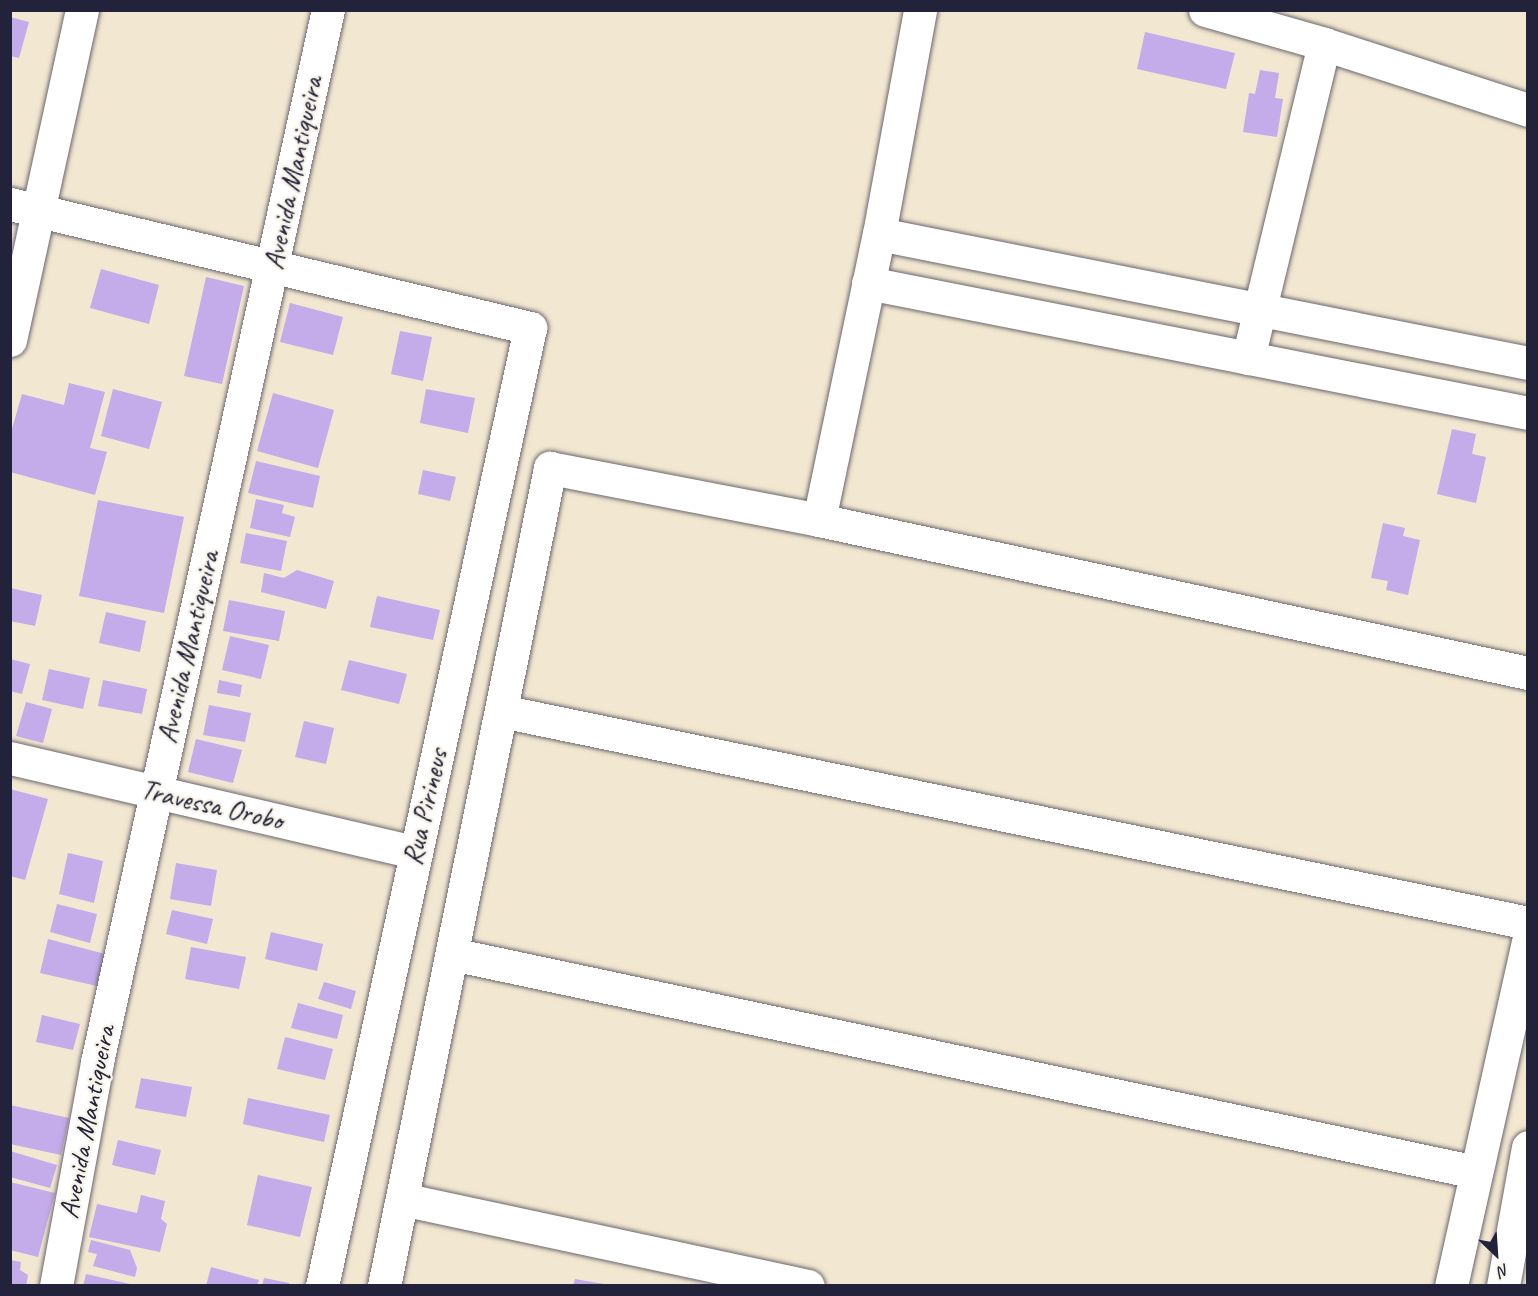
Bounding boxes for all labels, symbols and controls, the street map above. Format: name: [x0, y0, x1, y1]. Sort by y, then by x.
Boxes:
street label: Avenida Mantiqueira: [256, 74, 330, 272]
street label: Avenida Mantiqueira: [150, 548, 226, 746]
street label: Rua Pirineus: [395, 746, 455, 868]
street label: Travessa Orobo: [138, 772, 286, 838]
street label: Avenida Mantiqueira: [52, 1023, 122, 1221]
north arrow: [1466, 1224, 1526, 1284]
text: N: [1495, 1259, 1512, 1281]

